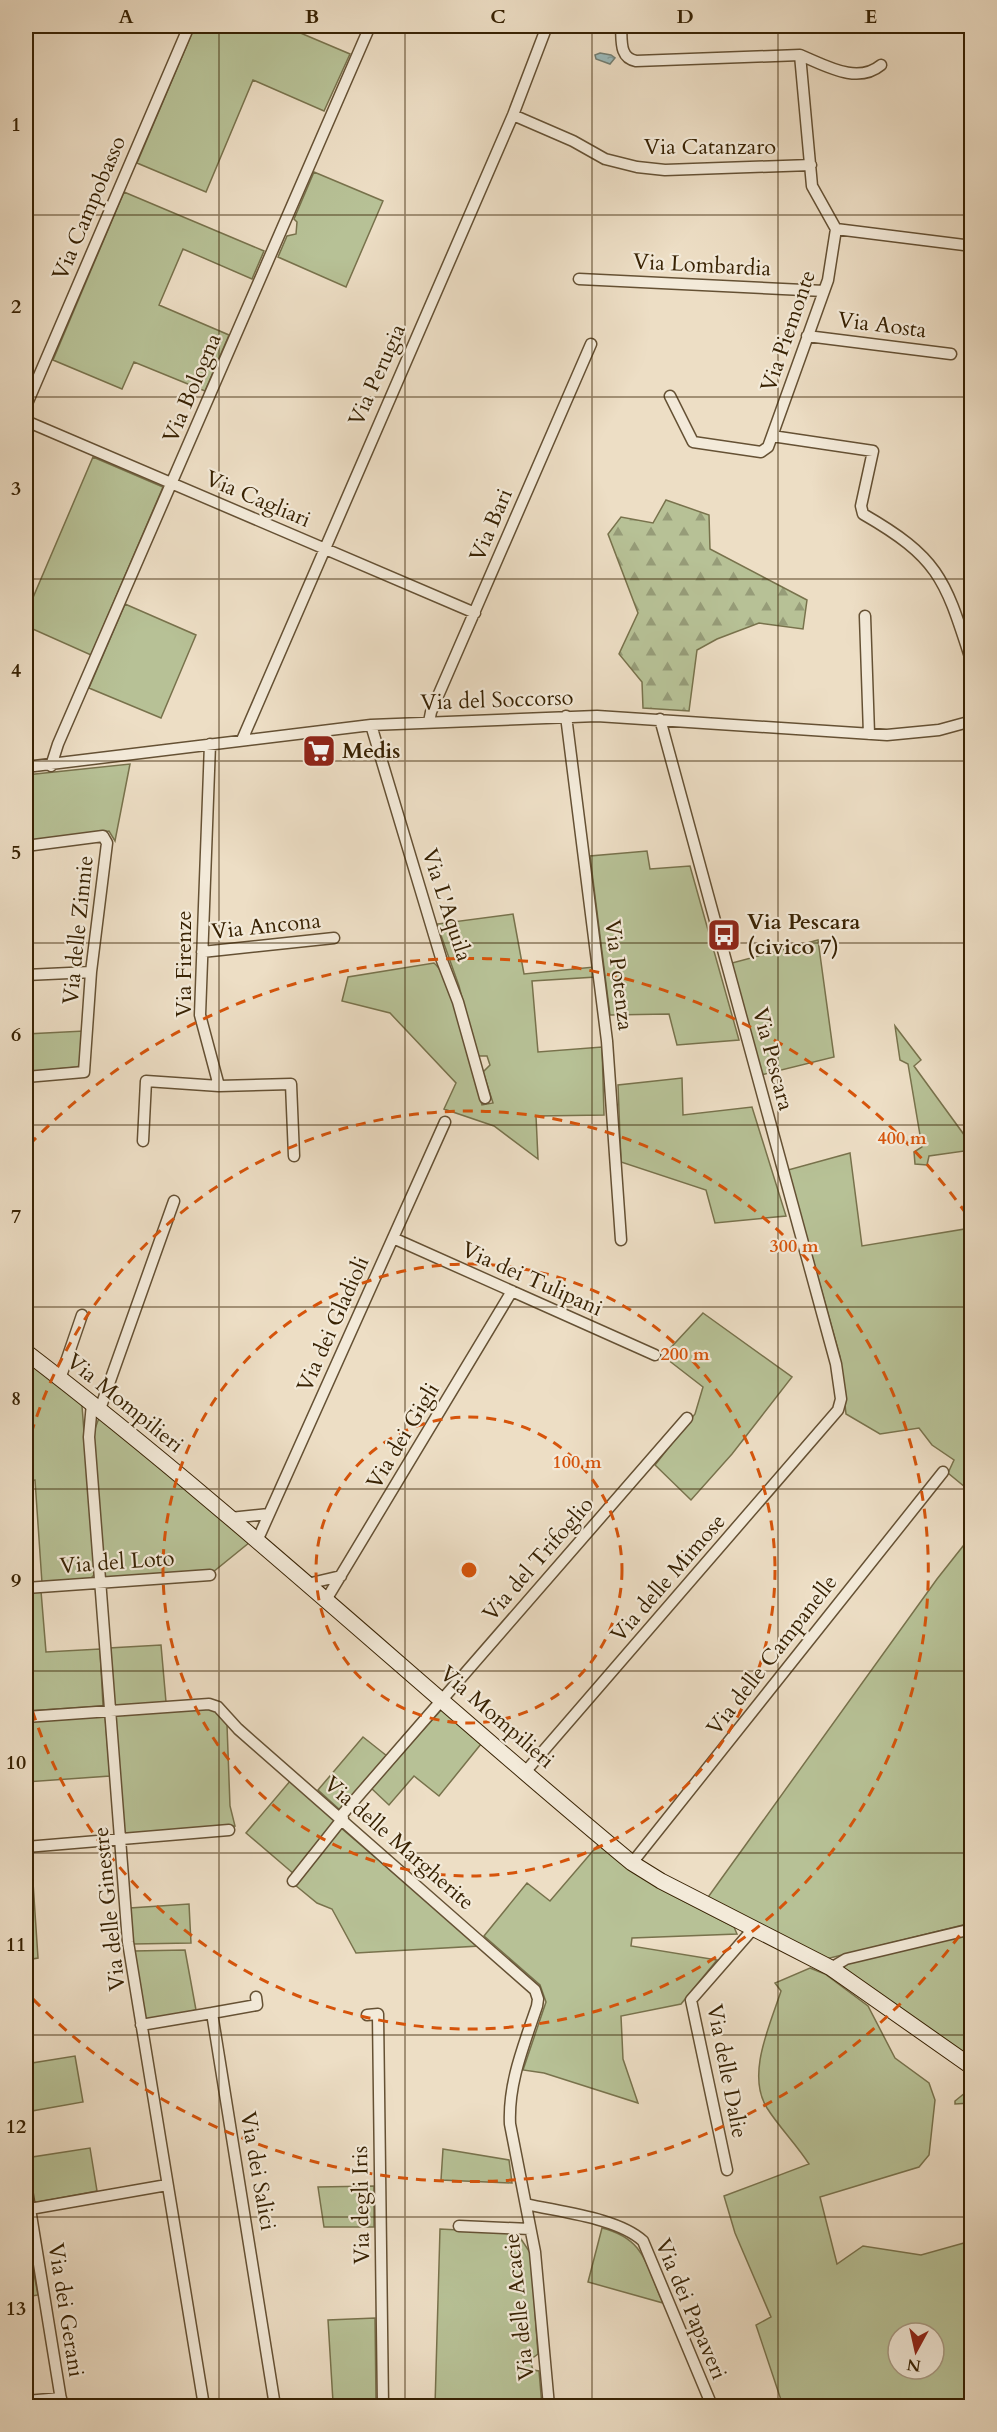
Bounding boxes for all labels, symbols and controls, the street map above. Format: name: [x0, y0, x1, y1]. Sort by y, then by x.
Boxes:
text: A: [118, 3, 134, 30]
text: B: [305, 3, 319, 30]
text: C: [490, 3, 506, 30]
text: D: [676, 3, 694, 30]
text: E: [865, 3, 877, 30]
text: 1: [11, 111, 21, 138]
street label: Via Campobasso: [45, 131, 133, 285]
street label: Via Catanzaro: [644, 132, 776, 162]
street label: Via Lombardia: [632, 246, 772, 284]
street label: Via Piemonte: [753, 266, 823, 396]
text: 2: [11, 293, 21, 320]
street label: Via Aosta: [836, 305, 929, 345]
street label: Via Perugia: [341, 319, 413, 431]
street label: Via Bologna: [155, 328, 229, 447]
street label: Via Cagliari: [201, 463, 315, 535]
text: 3: [11, 475, 21, 502]
street label: Via Bari: [462, 484, 520, 566]
text: 4: [11, 657, 21, 684]
street label: Via del Soccorso: [420, 682, 574, 718]
supermarket icon: Medis: [301, 733, 337, 769]
place label: Medis: [342, 736, 400, 766]
text: 5: [11, 839, 21, 866]
street label: Via L'Aquila: [415, 845, 479, 966]
street label: Via delle Zinnie: [55, 854, 101, 1006]
street label: Via Ancona: [210, 905, 323, 947]
place label: Via Pescara (civico 7): [747, 907, 861, 962]
street label: Via Firenze: [169, 911, 199, 1017]
bus stop icon: Via Pescara (civico 7): [706, 917, 742, 953]
street label: Via Potenza: [597, 918, 641, 1033]
street label: Via Pescara: [745, 1004, 801, 1114]
text: 6: [11, 1021, 21, 1048]
text: 400 m: [877, 1126, 927, 1151]
text: 7: [11, 1203, 21, 1230]
street label: Via dei Tulipani: [457, 1234, 607, 1324]
text: 300 m: [769, 1234, 819, 1259]
street label: Via dei Gladioli: [290, 1251, 376, 1397]
text: 200 m: [660, 1342, 710, 1367]
street label: Via Mompilieri: [60, 1346, 190, 1460]
street label: Via dei Gigli: [359, 1377, 447, 1495]
text: 8: [11, 1385, 21, 1412]
text: 100 m: [552, 1450, 602, 1475]
street label: Via del Trifoglio: [476, 1490, 601, 1628]
street label: Via delle Mimose: [604, 1507, 732, 1649]
street label: Via del Loto: [59, 1543, 176, 1581]
centre of rings: [459, 1560, 479, 1580]
text: 9: [11, 1567, 21, 1594]
street label: Via delle Campanelle: [700, 1568, 844, 1742]
street label: Via Mompilieri: [433, 1659, 561, 1775]
text: 10: [6, 1749, 26, 1776]
street label: Via delle Margherite: [317, 1769, 481, 1917]
street label: Via delle Ginestre: [85, 1825, 133, 1993]
text: 11: [6, 1931, 26, 1958]
street label: Via delle Dalie: [699, 2002, 755, 2140]
street label: Via dei Salici: [233, 2109, 283, 2233]
text: 12: [6, 2113, 26, 2140]
street label: Via degli Iris: [345, 2145, 377, 2265]
street label: Via delle Acacie: [496, 2232, 542, 2382]
street label: Via dei Papaveri: [648, 2234, 734, 2384]
street label: Via dei Gerani: [41, 2241, 91, 2379]
text: 13: [6, 2295, 26, 2322]
north arrow: [886, 2321, 946, 2381]
text: N: [906, 2353, 922, 2377]

